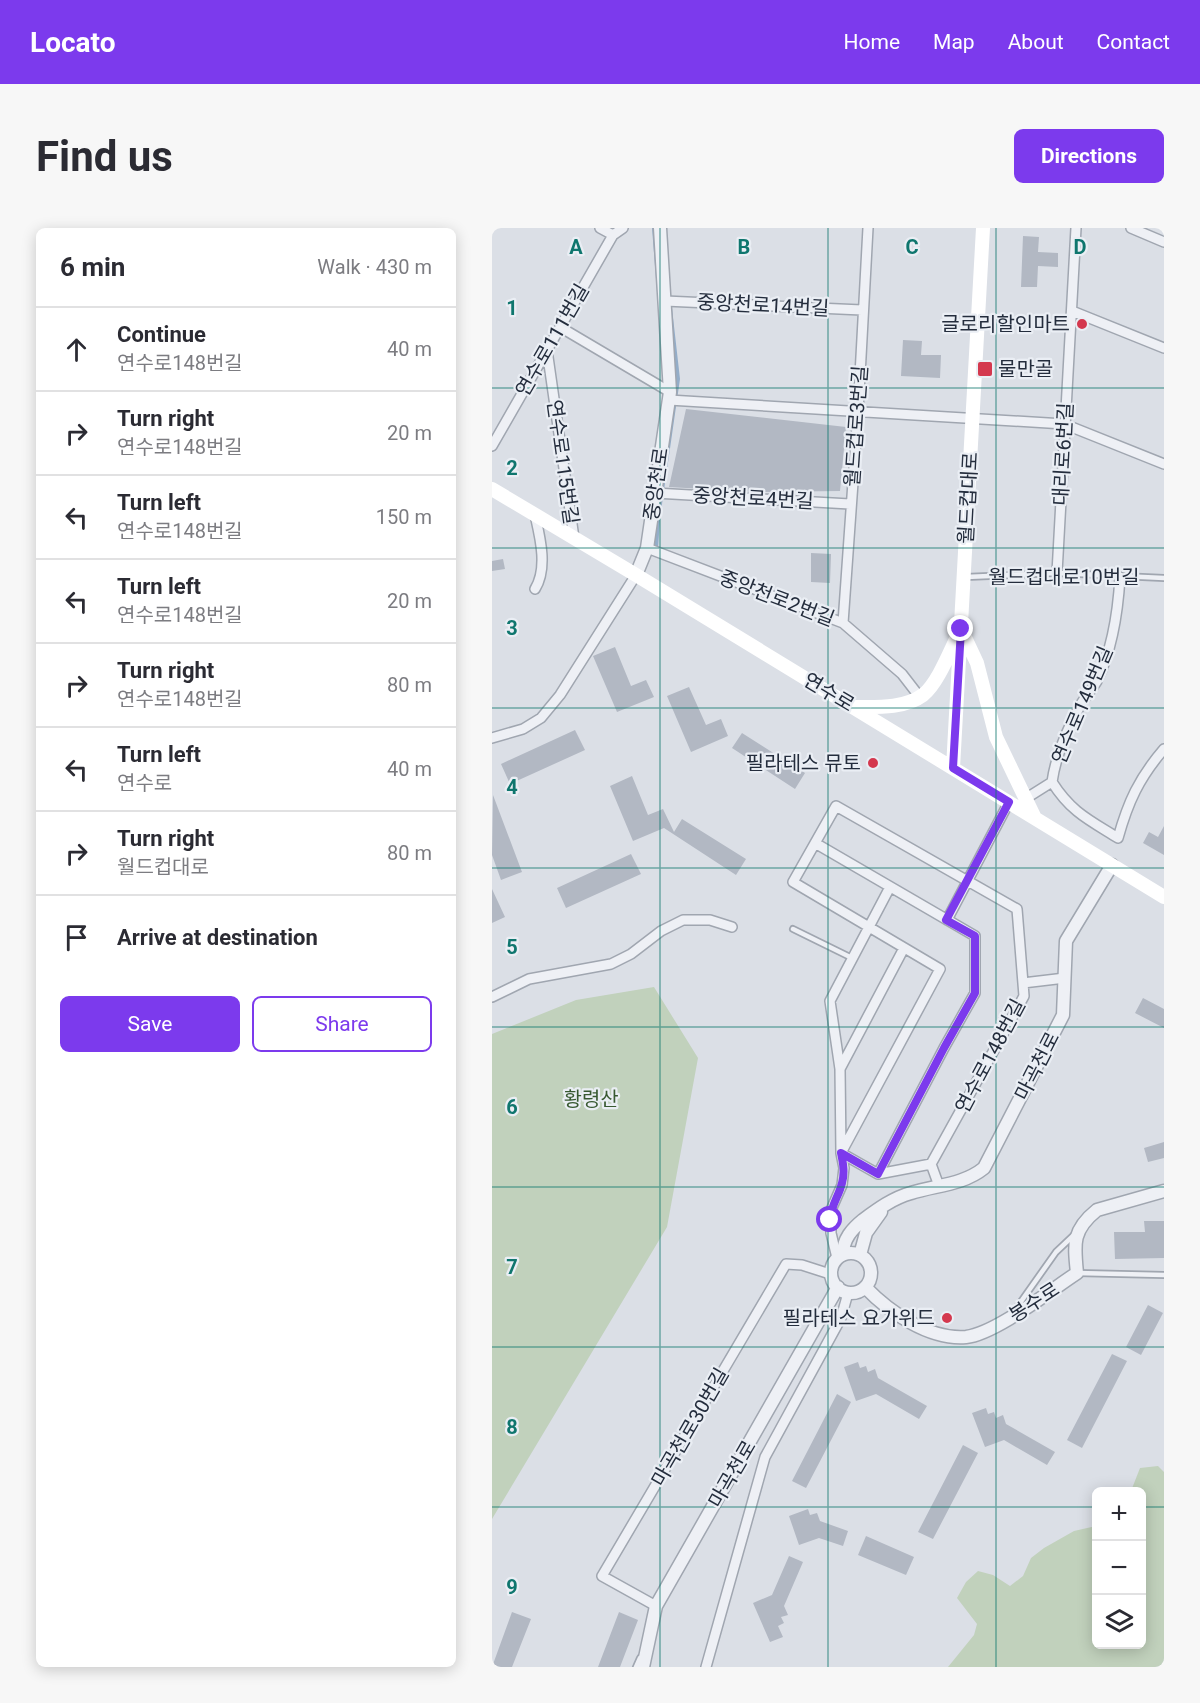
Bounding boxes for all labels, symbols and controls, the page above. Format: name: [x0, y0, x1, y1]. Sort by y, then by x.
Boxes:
text: Locato: [30, 26, 115, 59]
text: Home: [844, 30, 900, 54]
text: Map: [933, 30, 975, 54]
text: About: [1008, 30, 1064, 54]
text: Contact: [1097, 30, 1170, 54]
button: Directions: [1014, 129, 1164, 183]
text: Find us: [36, 132, 173, 181]
text: A: [569, 235, 583, 259]
text: B: [738, 235, 750, 259]
text: C: [905, 235, 919, 259]
text: D: [1074, 235, 1087, 259]
text: 6 min: [60, 252, 125, 282]
text: Walk · 430 m: [317, 255, 432, 279]
street label: 연수로111번길: [510, 280, 594, 400]
street label: 중앙천로14번길: [696, 290, 830, 320]
place label: 글로리할인마트: [941, 312, 1070, 336]
marker: 글로리할인마트: [1075, 317, 1089, 331]
text: Continue: [117, 322, 206, 347]
icon: ahead: [60, 333, 93, 366]
text: 40 m: [387, 337, 432, 361]
text: 연수로148번길: [117, 351, 243, 375]
place label: 물만골: [998, 357, 1053, 381]
marker: 물만골: [976, 360, 994, 378]
street label: 월드컵로3번길: [840, 364, 872, 488]
street label: 연수로115번길: [542, 398, 584, 526]
street label: 대리로6번길: [1048, 402, 1078, 506]
text: Turn right: [117, 406, 214, 431]
icon: right: [60, 417, 93, 450]
text: 20 m: [387, 421, 432, 445]
text: 연수로148번길: [117, 435, 243, 459]
street label: 중앙천로: [639, 446, 673, 522]
street label: 월드컵대로: [954, 451, 982, 545]
text: 2: [506, 456, 518, 480]
street label: 중앙천로4번길: [692, 483, 814, 513]
text: Turn left: [117, 490, 201, 515]
icon: left: [60, 501, 93, 534]
text: 150 m: [376, 505, 432, 529]
text: 연수로148번길: [117, 519, 243, 543]
street label: 중앙천로2번길: [716, 565, 838, 631]
street label: 월드컵대로10번길: [988, 565, 1140, 589]
text: Turn left: [117, 574, 201, 599]
icon: left: [60, 585, 93, 618]
text: 20 m: [387, 589, 432, 613]
text: 연수로148번길: [117, 603, 243, 627]
route end: [947, 615, 973, 641]
text: 3: [506, 616, 518, 640]
street label: 연수로149번길: [1046, 642, 1118, 768]
text: Turn right: [117, 658, 214, 683]
street label: 연수로: [799, 667, 859, 717]
icon: right: [60, 669, 93, 702]
text: 80 m: [387, 673, 432, 697]
text: 연수로148번길: [117, 687, 243, 711]
text: Turn left: [117, 742, 201, 767]
place label: 필라테스 뮤토: [746, 751, 861, 775]
icon: left: [60, 753, 93, 786]
marker: 필라테스 뮤토: [866, 756, 880, 770]
text: 40 m: [387, 757, 432, 781]
text: 연수로: [117, 771, 172, 795]
text: 4: [506, 775, 518, 799]
text: Turn right: [117, 826, 214, 851]
icon: right: [60, 837, 93, 870]
text: 80 m: [387, 841, 432, 865]
text: 월드컵대로: [117, 855, 209, 879]
icon: arrive: [60, 921, 93, 954]
text: Arrive at destination: [117, 925, 318, 950]
text: 5: [506, 935, 518, 959]
street label: 연수로148번길: [950, 995, 1030, 1117]
button: Save: [60, 996, 240, 1052]
button: Share: [252, 996, 432, 1052]
street label: 마곡천로: [1010, 1028, 1064, 1104]
park label: 황령산: [563, 1087, 619, 1111]
text: 6: [506, 1095, 518, 1119]
route start: [816, 1206, 842, 1232]
text: 7: [506, 1255, 518, 1279]
street label: 봉수로: [1004, 1277, 1064, 1327]
place label: 필라테스 요가위드: [783, 1306, 935, 1330]
marker: 필라테스 요가위드: [940, 1311, 954, 1325]
street label: 마곡천로30번길: [646, 1363, 734, 1491]
text: 8: [506, 1415, 518, 1439]
street label: 마곡천로: [703, 1436, 761, 1512]
map controls: [1092, 1487, 1146, 1649]
button: +: [1092, 1487, 1146, 1541]
button: −: [1092, 1541, 1146, 1595]
text: 9: [506, 1575, 518, 1599]
button: layers: [1092, 1595, 1146, 1649]

